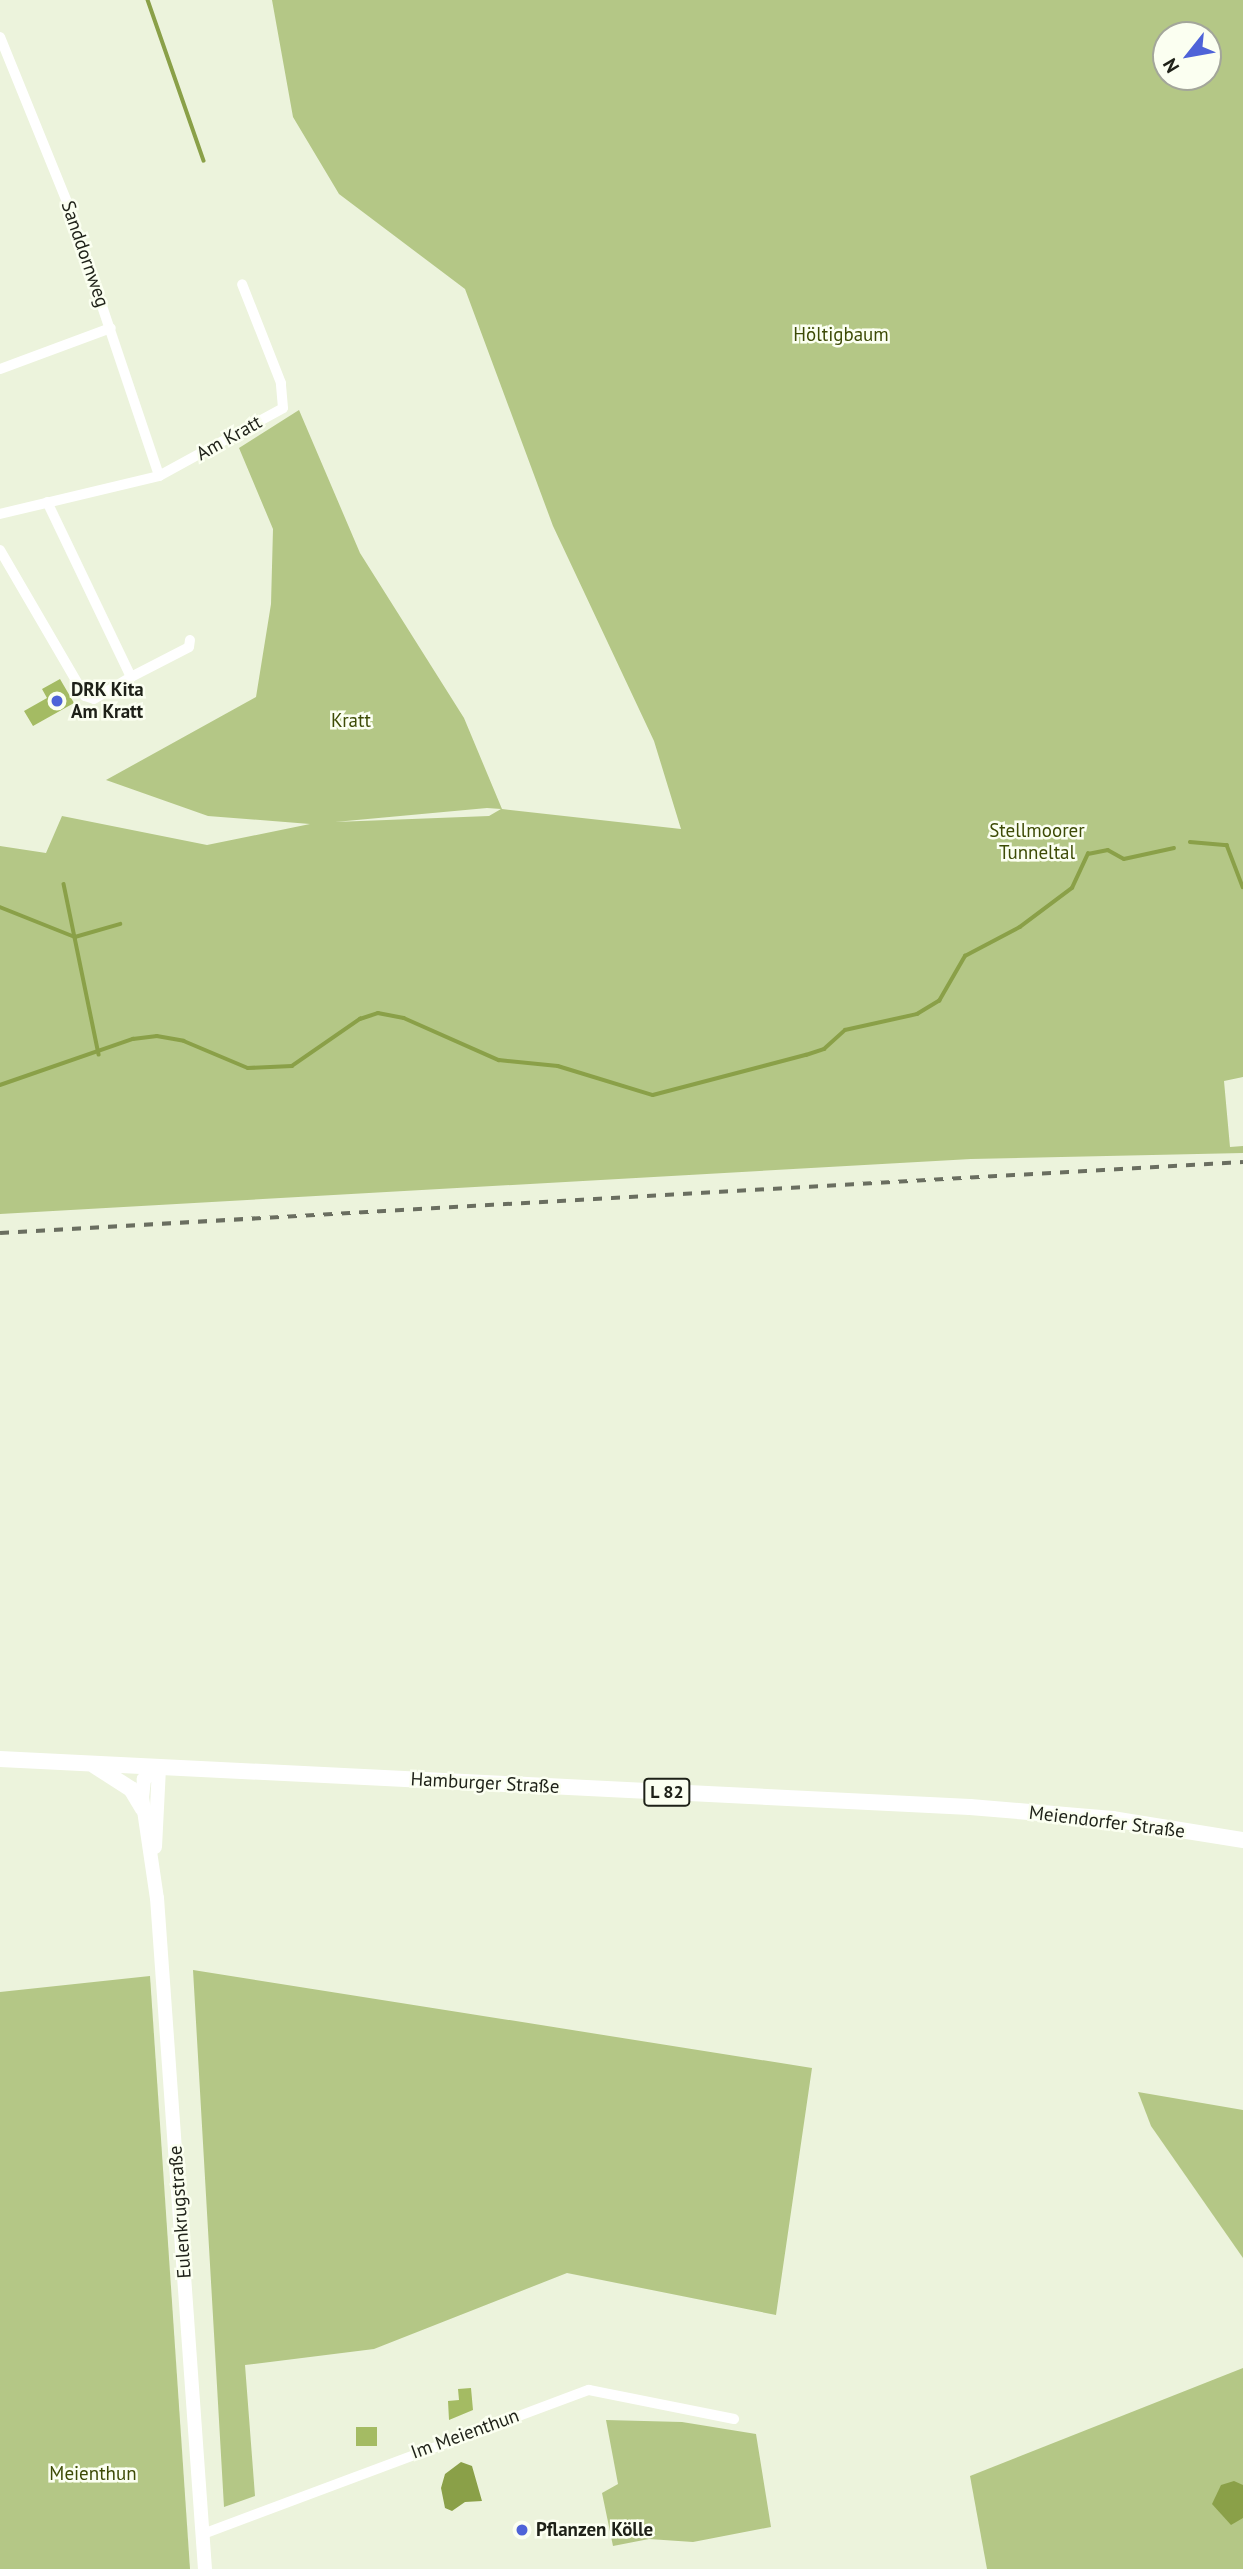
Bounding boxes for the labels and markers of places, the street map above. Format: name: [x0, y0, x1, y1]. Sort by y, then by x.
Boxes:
place label: DRK Kita Am Kratt: [71, 679, 144, 723]
marker: DRK Kita Am Kratt: [49, 693, 65, 709]
place label: Pflanzen Kölle: [536, 2519, 653, 2541]
marker: Pflanzen Kölle: [514, 2522, 530, 2538]

